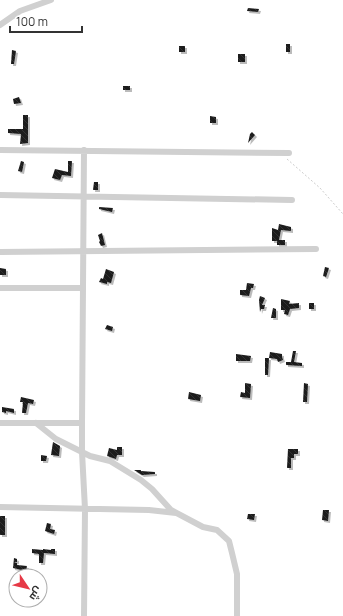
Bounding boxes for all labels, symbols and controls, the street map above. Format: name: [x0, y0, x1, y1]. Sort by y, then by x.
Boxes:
scale bar: [10, 8, 82, 34]
text: 100 m: [16, 13, 48, 30]
north arrow: [8, 568, 48, 608]
text: ش: [26, 584, 47, 604]

